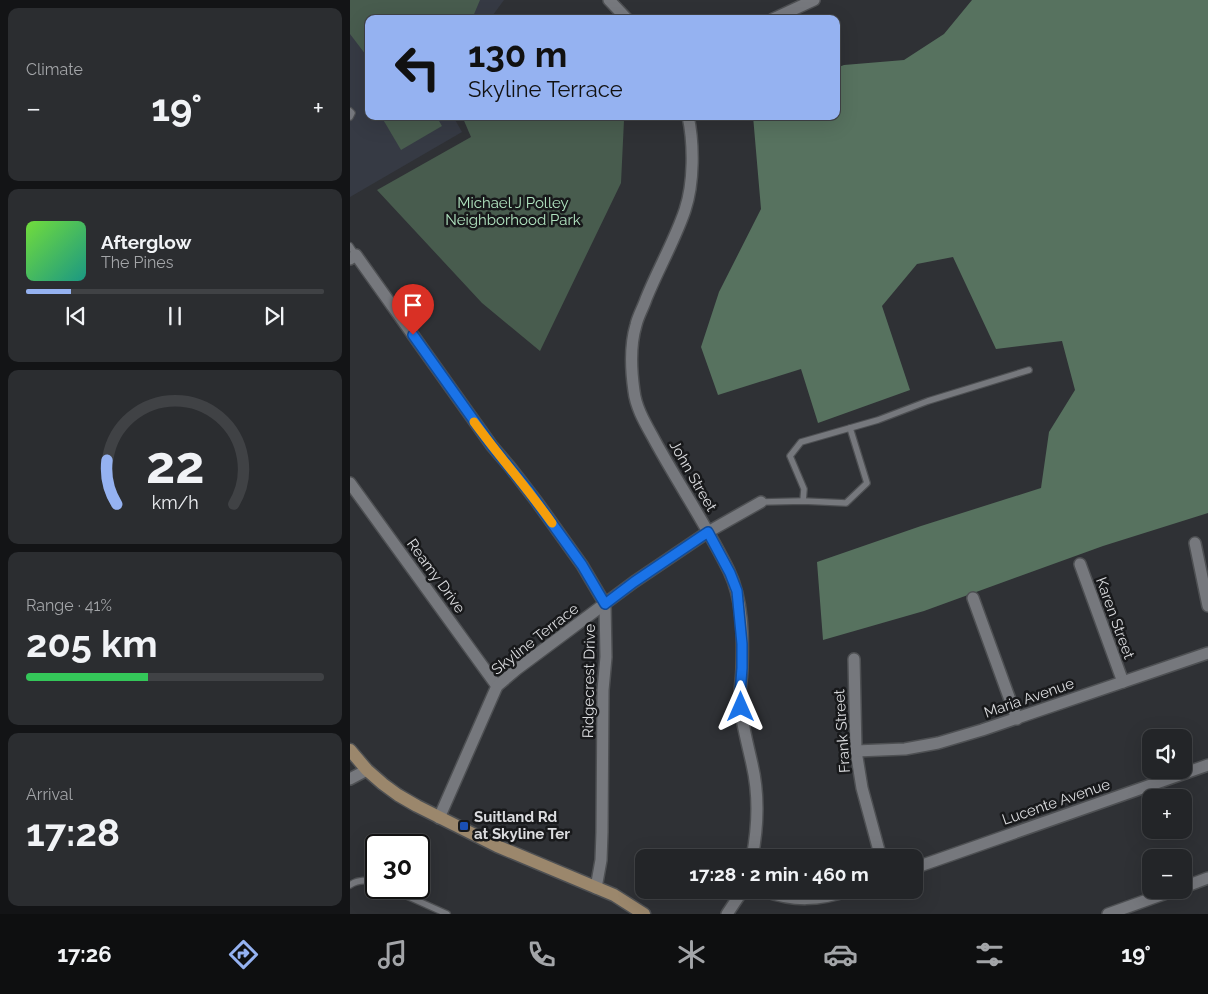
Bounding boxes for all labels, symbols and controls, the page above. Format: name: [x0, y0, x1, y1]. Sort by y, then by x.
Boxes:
text: 130 m: [468, 34, 567, 75]
icon: left: [385, 35, 450, 100]
text: Climate: [26, 60, 83, 79]
text: Skyline Terrace: [468, 76, 623, 102]
text: 19°: [151, 85, 202, 130]
text: −: [26, 92, 41, 125]
text: +: [312, 92, 324, 125]
park label: Michael J Polley Neighborhood Park: [445, 194, 581, 229]
text: Afterglow: [101, 231, 191, 253]
text: The Pines: [101, 253, 173, 272]
pin: [392, 284, 434, 335]
icon: arrive: [399, 291, 427, 319]
icon: previous: [62, 302, 90, 330]
icon: pause: [161, 302, 189, 330]
icon: next: [260, 302, 288, 330]
text: 22: [146, 434, 204, 495]
street label: John Street: [665, 437, 721, 515]
text: km/h: [151, 492, 199, 513]
street label: Reamy Drive: [403, 535, 469, 617]
street label: Karen Street: [1092, 575, 1138, 661]
text: Range · 41%: [26, 596, 112, 615]
street label: Skyline Terrace: [488, 599, 582, 679]
text: 205 km: [26, 621, 158, 666]
street label: Ridgecrest Drive: [579, 623, 599, 738]
street label: Maria Avenue: [982, 674, 1077, 722]
position arrow: [714, 680, 766, 732]
street label: Frank Street: [830, 689, 854, 773]
map controls: [1142, 729, 1192, 899]
button: sound: [1142, 729, 1192, 779]
street label: Lucente Avenue: [1000, 775, 1113, 829]
text: Arrival: [26, 785, 73, 804]
button: +: [1142, 789, 1192, 839]
place label: Suitland Rd at Skyline Ter: [474, 808, 570, 843]
text: 17:28: [26, 810, 120, 855]
marker: Suitland Rd at Skyline Ter: [458, 820, 470, 832]
speed limit sign: 30: [365, 834, 430, 899]
button: −: [1142, 849, 1192, 899]
text: 17:28 · 2 min · 460 m: [689, 863, 869, 885]
icon: directions: [226, 937, 261, 972]
icon: music: [375, 937, 410, 972]
icon: phone: [524, 937, 559, 972]
icon: climate: [674, 937, 709, 972]
icon: car: [823, 937, 858, 972]
icon: filters: [972, 937, 1007, 972]
text: 17:26: [57, 941, 112, 967]
text: 19°: [1121, 941, 1151, 967]

